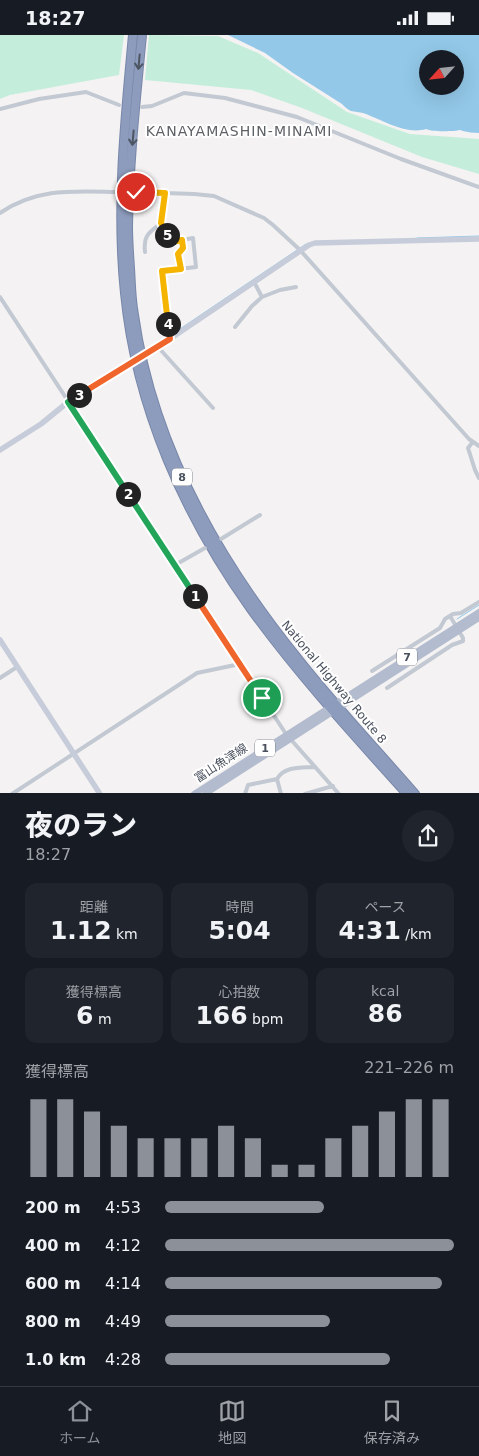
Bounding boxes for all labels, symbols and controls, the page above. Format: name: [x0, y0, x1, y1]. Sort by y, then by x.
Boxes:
text: 18:27: [25, 7, 85, 29]
north arrow: [419, 50, 464, 95]
map controls: [419, 50, 464, 95]
one-way arrow: [134, 54, 144, 70]
district label: KANAYAMASHIN-MINAMI: [146, 123, 332, 139]
one-way arrow: [128, 130, 137, 146]
pin: [115, 171, 157, 213]
icon: check: [122, 178, 150, 206]
pin: 5: [154, 223, 180, 247]
text: 5: [163, 227, 172, 243]
pin: 4: [156, 311, 180, 337]
text: 4: [164, 316, 173, 332]
pin: 3: [66, 383, 92, 407]
text: 3: [75, 387, 84, 403]
road number: 8: [172, 469, 192, 486]
pin: 2: [116, 481, 140, 507]
text: 2: [124, 486, 133, 502]
pin: 1: [182, 583, 208, 609]
text: 1: [191, 588, 200, 604]
street label: National Highway Route 8: [279, 618, 389, 746]
road number: 7: [397, 649, 417, 665]
pin: [241, 677, 283, 719]
icon: arrive: [248, 684, 276, 712]
road number: 1: [255, 739, 275, 756]
street label: 富山魚津線: [192, 741, 250, 785]
text: 夜のラン: [25, 809, 137, 842]
button: share: [402, 810, 454, 862]
text: 18:27: [25, 845, 71, 864]
text: 距離: [80, 899, 108, 915]
text: 時間: [225, 899, 253, 915]
text: ペース: [365, 899, 406, 915]
text: 1.12: [50, 916, 112, 945]
text: 5:04: [208, 916, 271, 945]
text: 4:31: [339, 916, 401, 945]
text: km: [112, 926, 138, 942]
text: /km: [401, 926, 432, 942]
text: kcal: [371, 983, 399, 999]
text: 獲得標高: [66, 984, 122, 1000]
text: 心拍数: [218, 984, 260, 1000]
text: 86: [368, 999, 403, 1028]
text: 6: [76, 1001, 93, 1030]
text: 166: [195, 1001, 248, 1030]
text: m: [93, 1011, 112, 1027]
text: bpm: [248, 1011, 284, 1027]
text: 221–226 m: [364, 1058, 454, 1077]
text: 獲得標高: [25, 1062, 89, 1081]
text: 200 m: [25, 1198, 81, 1217]
text: 4:53: [105, 1198, 141, 1217]
text: 400 m: [25, 1236, 81, 1255]
text: 4:12: [105, 1236, 141, 1255]
text: 600 m: [25, 1274, 81, 1293]
text: 4:14: [105, 1274, 141, 1293]
text: 800 m: [25, 1312, 81, 1331]
text: 4:49: [105, 1312, 141, 1331]
text: 1.0 km: [25, 1350, 86, 1369]
text: 4:28: [105, 1350, 141, 1369]
tab: ホーム: [59, 1397, 100, 1447]
tab: 地図: [218, 1397, 246, 1447]
tab: 保存済み: [364, 1397, 420, 1447]

